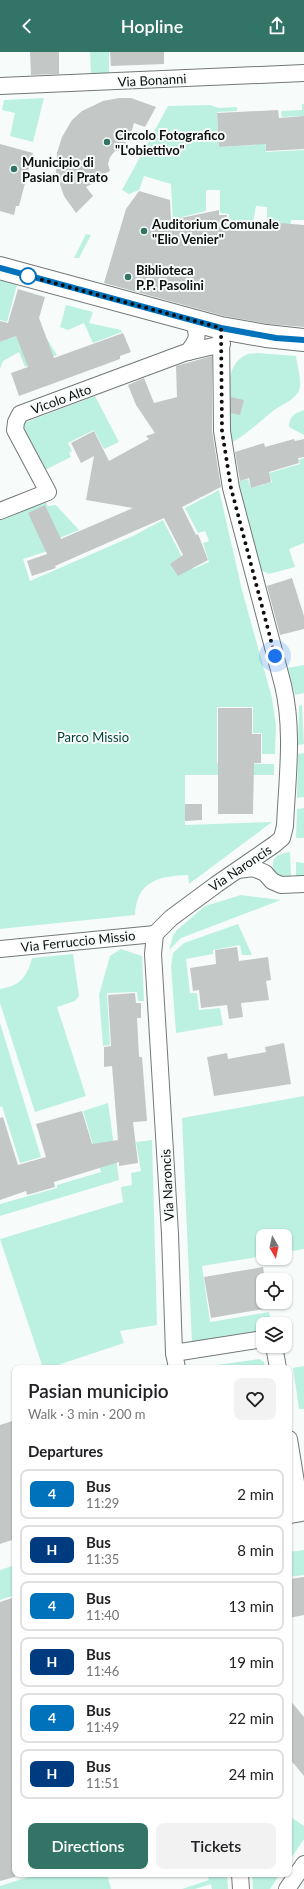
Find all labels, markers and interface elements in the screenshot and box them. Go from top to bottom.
icon: back [16,15,38,37]
text: Hopline [121,15,183,37]
icon: share [266,15,288,37]
street label: Via Bonanni [117,70,187,90]
place label: Circolo Fotografico "L'obiettivo" [115,127,225,158]
marker: Circolo Fotografico "L'obiettivo" [102,137,112,147]
place label: Municipio di Pasian di Prato [22,154,108,185]
marker: Municipio di Pasian di Prato [9,164,19,174]
place label: Auditorium Comunale "Elio Venier" [151,216,279,247]
marker: Auditorium Comunale "Elio Venier" [139,226,149,236]
place label: Biblioteca P.P. Pasolini [136,262,204,293]
unlabelled marker [19,267,37,285]
marker: Biblioteca P.P. Pasolini [123,272,133,282]
street label: Vicolo Alto [29,381,93,417]
your location [265,646,285,666]
park label: Parco Missio [57,729,129,745]
street label: Via Naroncis [206,841,275,895]
street label: Via Ferruccio Missio [20,927,136,955]
street label: Via Naroncis [157,1148,177,1221]
north arrow [256,1229,292,1265]
map controls [256,1229,292,1353]
button: locate [256,1273,292,1309]
button: layers [256,1317,292,1353]
button: heart [234,1378,276,1420]
text: Pasian municipio [28,1379,169,1402]
text: Walk · 3 min · 200 m [28,1406,146,1422]
text: Departures [28,1442,103,1460]
text: Bus [86,1477,111,1495]
text: 4 [48,1485,56,1502]
text: 2 min [237,1485,274,1503]
text: 11:29 [86,1495,119,1511]
text: Bus [86,1533,111,1551]
text: H [47,1541,57,1558]
text: 8 min [237,1541,274,1559]
text: 11:35 [86,1551,119,1567]
text: Bus [86,1589,111,1607]
text: 4 [48,1597,56,1614]
text: 13 min [228,1597,274,1615]
text: 11:40 [86,1607,119,1623]
text: Bus [86,1645,111,1663]
text: H [47,1653,57,1670]
text: 19 min [228,1653,274,1671]
text: 11:46 [86,1663,119,1679]
text: Bus [86,1701,111,1719]
text: 4 [48,1709,56,1726]
text: 22 min [228,1709,274,1727]
text: 11:49 [86,1719,119,1735]
text: Bus [86,1757,111,1775]
text: H [47,1765,57,1782]
text: 24 min [228,1765,274,1783]
text: 11:51 [86,1775,119,1791]
button: Directions [28,1823,148,1869]
button: Tickets [156,1823,276,1869]

